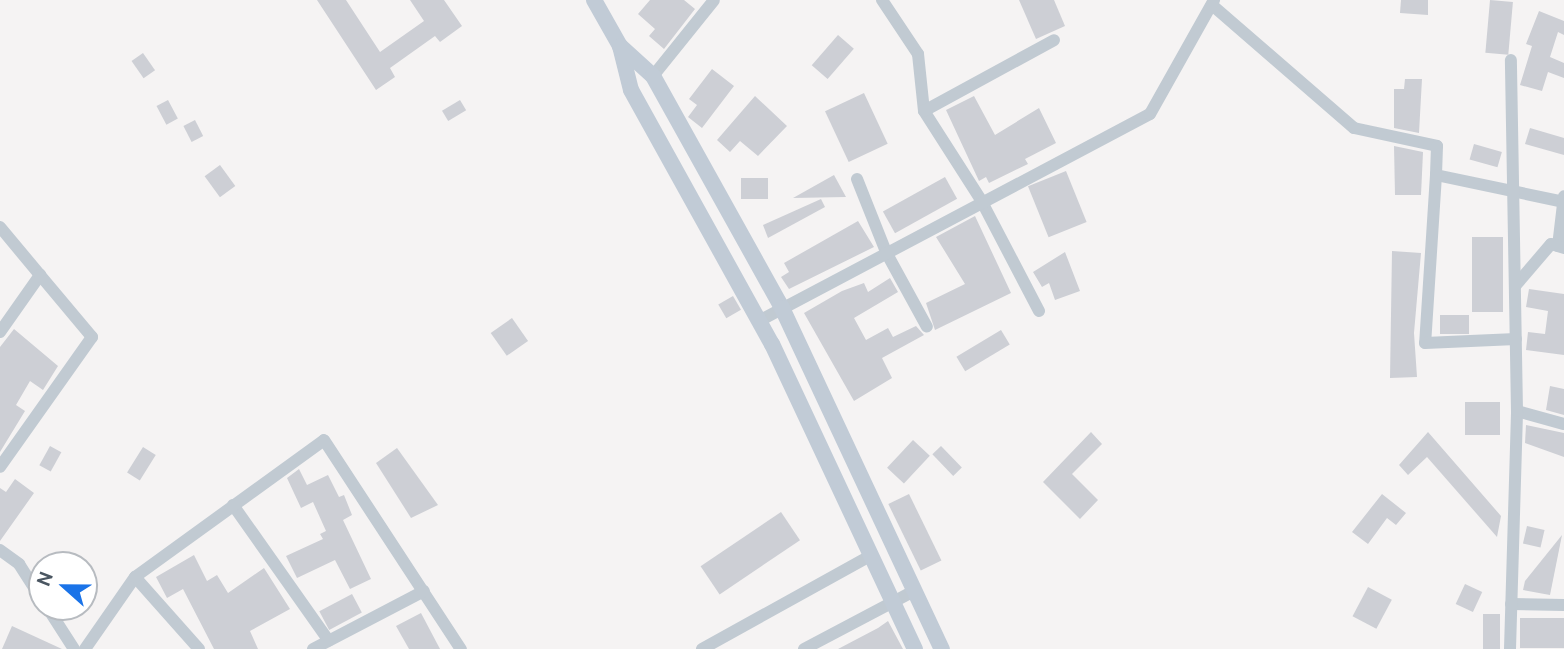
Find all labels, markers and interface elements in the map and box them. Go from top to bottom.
north arrow [28,551,98,621]
text: N [32,569,58,589]

